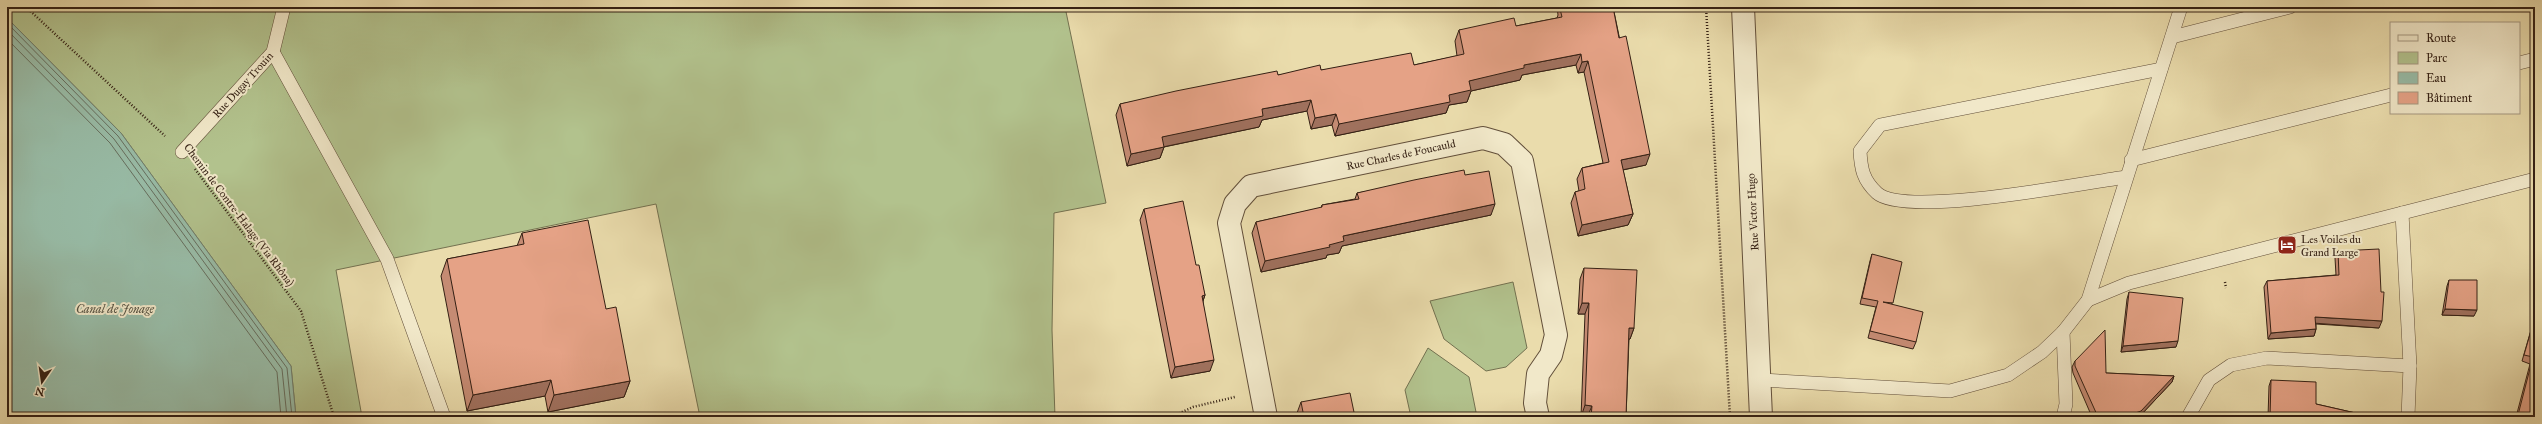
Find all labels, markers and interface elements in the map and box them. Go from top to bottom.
legend [2390,22,2520,114]
text: Route [2426,31,2456,45]
street label: Rue Dugay Trouin [210,49,276,121]
text: Parc [2426,51,2447,65]
text: Eau [2426,71,2447,85]
text: Bâtiment [2426,91,2473,105]
street label: Rue Charles de Foucauld [1345,137,1457,173]
street label: Chemin de Contre-Halage (Via Rhôna) [181,141,297,289]
street label: Rue Victor Hugo [1744,172,1762,251]
place label: Les Voiles du Grand Large [2301,233,2361,259]
hotel icon: Les Voiles du Grand Large [2276,234,2298,256]
water label: Canal de Jonage [76,302,155,316]
north arrow [22,362,62,402]
text: N [33,384,46,399]

